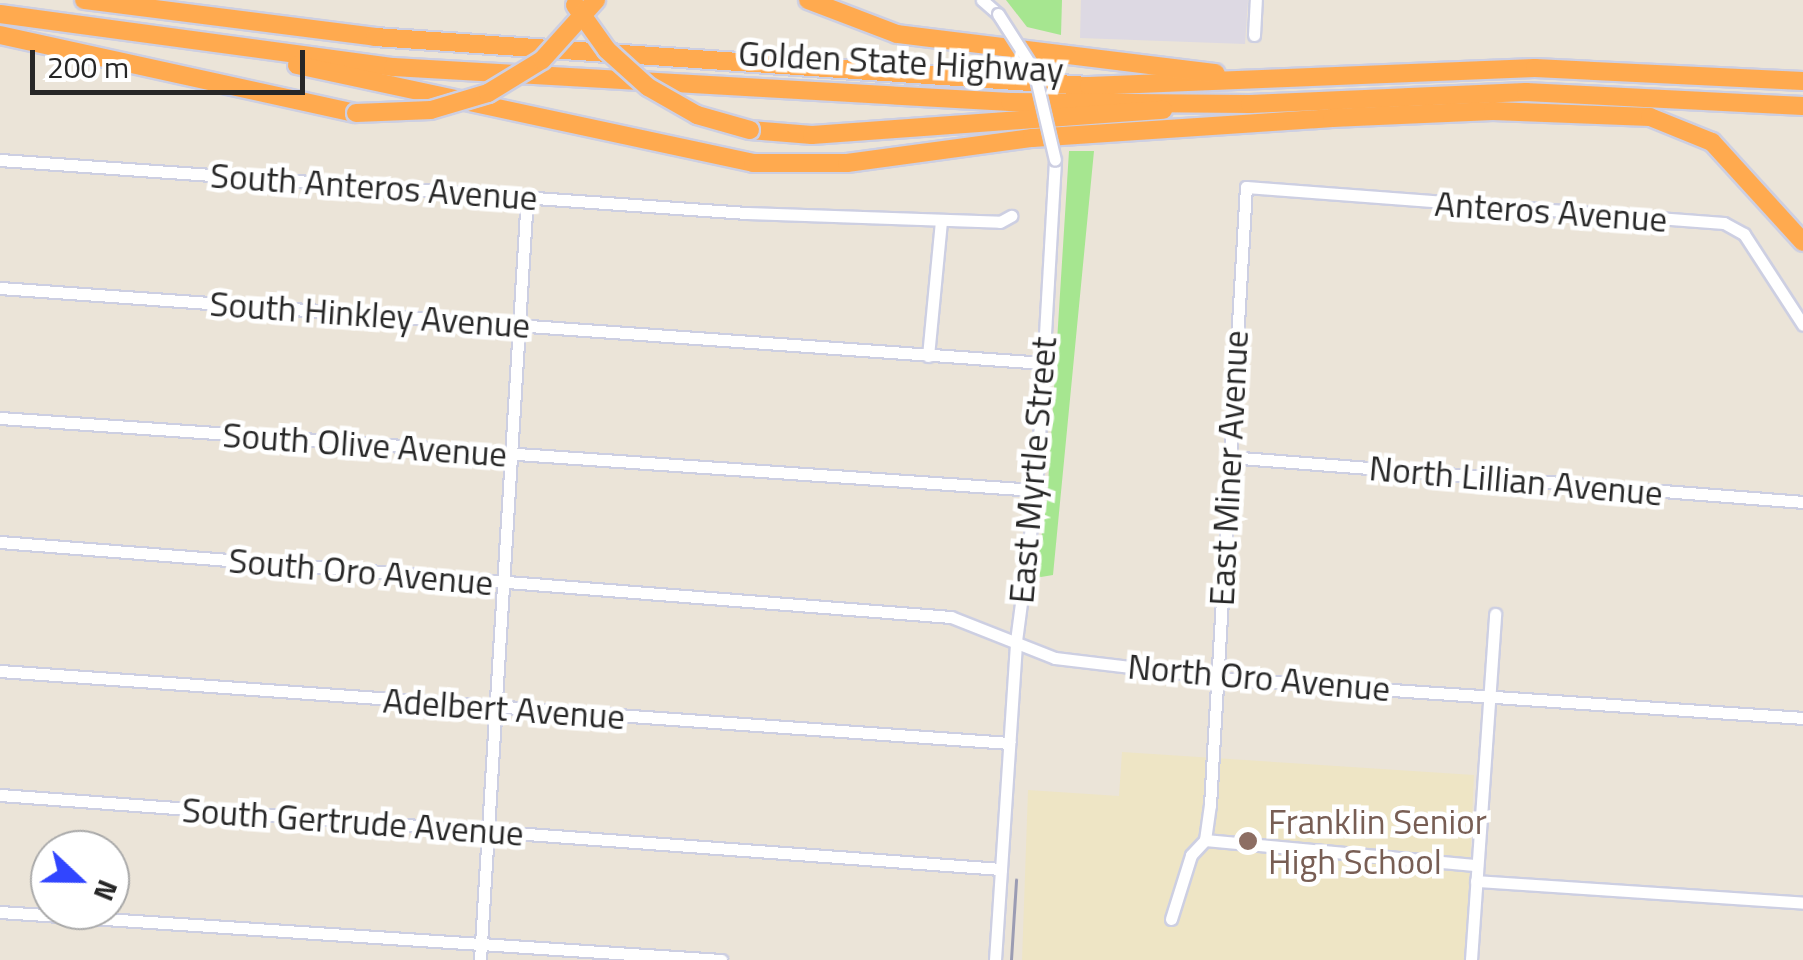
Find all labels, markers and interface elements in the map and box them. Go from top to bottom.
scale bar [35,30,310,92]
street label: Golden State Highway [737,32,1065,90]
text: 200 m [47,44,129,90]
street label: South Anteros Avenue [209,154,539,218]
street label: Anteros Avenue [1433,182,1669,240]
street label: South Hinkley Avenue [208,282,532,346]
street label: East Miner Avenue [1200,329,1256,607]
street label: East Myrtle Street [999,335,1065,605]
street label: South Olive Avenue [221,413,509,475]
street label: North Lillian Avenue [1367,446,1665,514]
street label: South Oro Avenue [227,539,495,603]
street label: North Oro Avenue [1126,645,1392,709]
street label: Adelbert Avenue [382,679,626,737]
street label: South Gertrude Avenue [181,788,525,854]
place label: Franklin Senior High School [1268,800,1487,882]
north arrow [30,830,130,930]
marker: Franklin Senior High School [1237,830,1259,852]
text: N [83,874,130,908]

